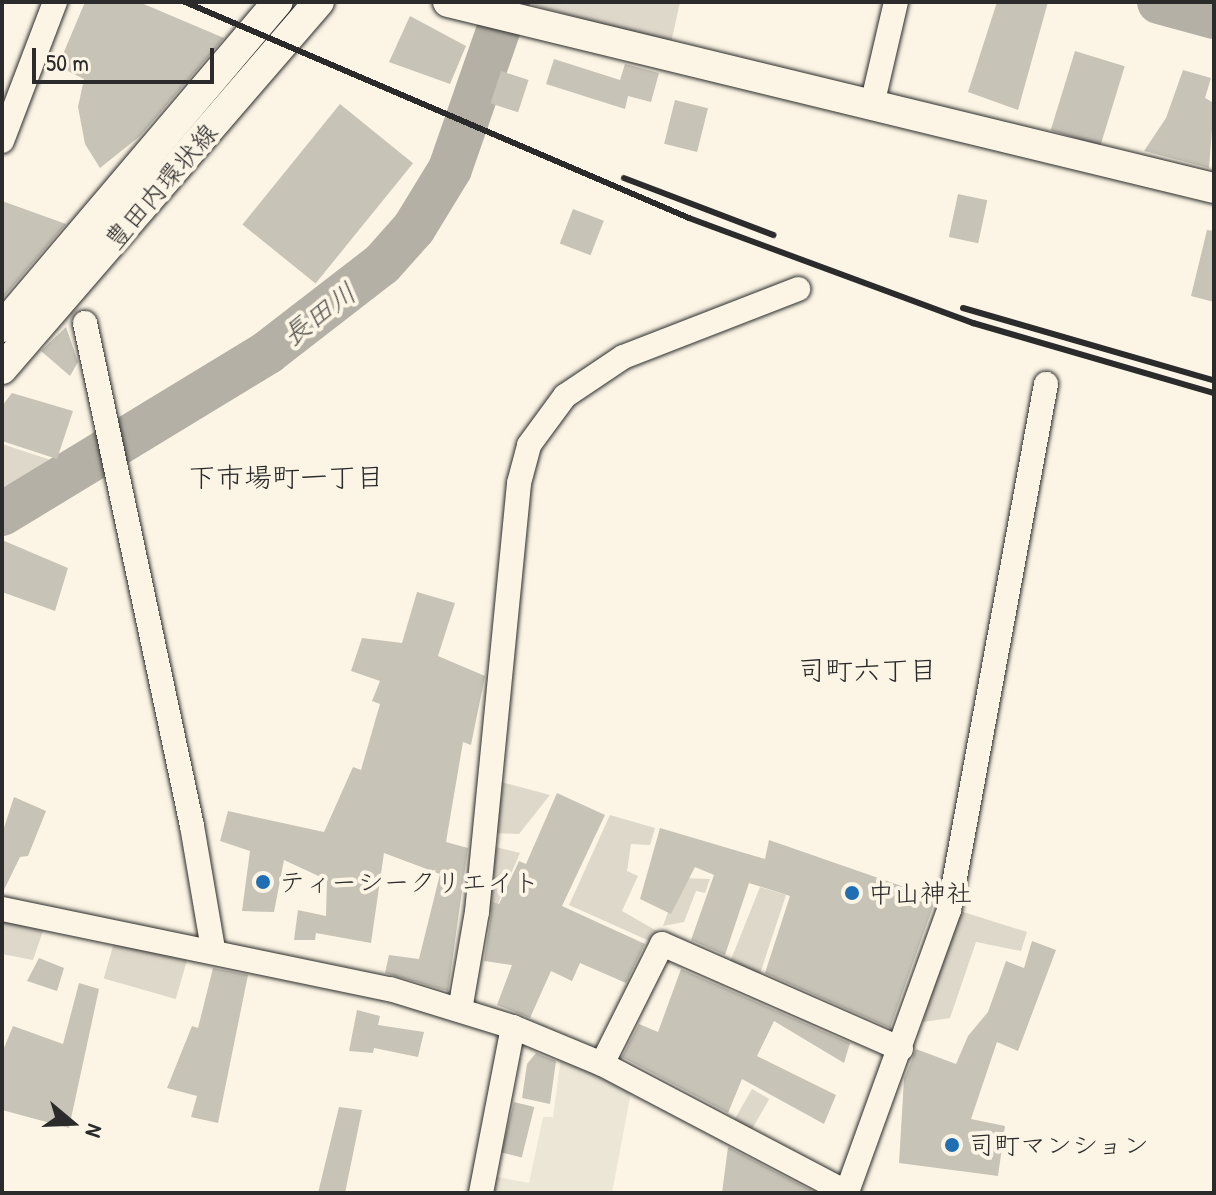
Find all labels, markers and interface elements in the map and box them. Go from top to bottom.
scale bar [36,32,218,82]
text: 50 m [46,46,89,78]
street label: 豊田内環状線 [98,117,224,255]
water label: 長田川 [275,275,363,353]
district label: 下市場町一丁目 [188,460,384,494]
district label: 司町六丁目 [797,653,937,687]
place label: ティーシークリエイト [279,866,539,898]
marker: ティーシークリエイト [254,873,272,891]
place label: 中山神社 [868,877,972,909]
marker: 中山神社 [843,884,861,902]
north arrow [32,1083,112,1163]
text: N [79,1120,111,1141]
place label: 司町マンション [968,1129,1150,1161]
marker: 司町マンション [943,1136,961,1154]

